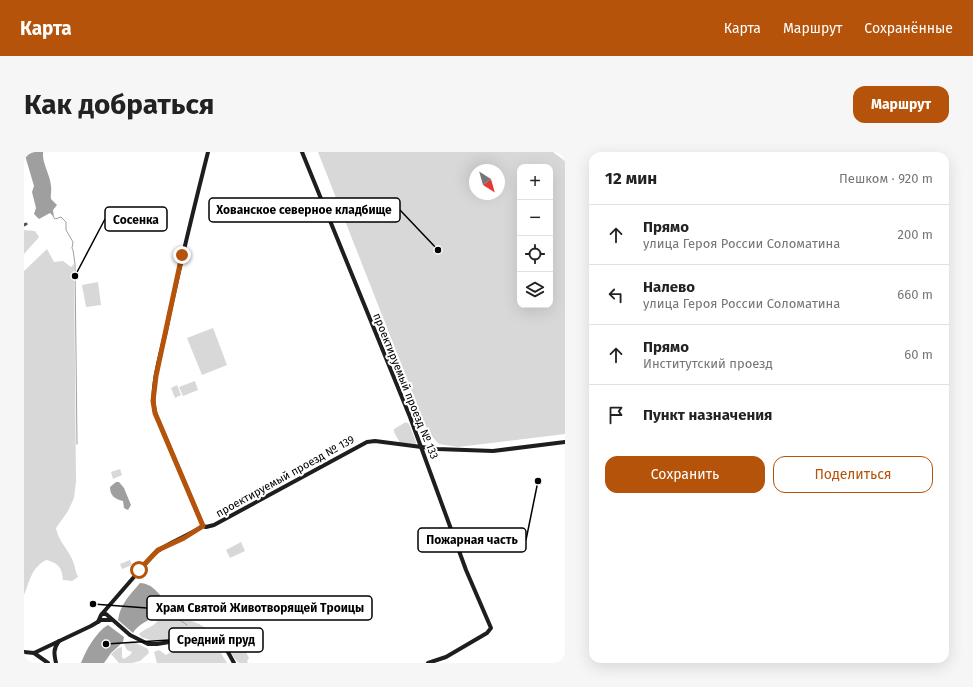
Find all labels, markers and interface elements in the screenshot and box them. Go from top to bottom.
text: Карта [20,17,72,40]
text: Карта [724,20,761,37]
text: Маршрут [783,20,842,37]
text: Сохранённые [864,20,953,37]
button: Маршрут [853,86,949,123]
text: Как добраться [24,88,214,121]
north arrow [469,164,505,200]
map controls [517,164,553,308]
button: + [517,164,553,200]
text: 12 мин [605,168,657,189]
text: Пешком · 920 m [839,171,933,186]
callout: Хованское северное кладбище [209,198,400,222]
button: − [517,200,553,236]
text: Хованское северное кладбище [215,203,392,217]
callout: Сосенка [105,207,167,231]
text: Сосенка [113,213,159,227]
text: Прямо [643,218,689,236]
icon: ahead [605,224,627,246]
text: 200 m [897,227,933,242]
button: locate [517,236,553,272]
text: улица Героя России Соломатина [643,236,840,251]
route end [173,246,191,264]
button: layers [517,272,553,308]
text: Налево [643,278,695,296]
icon: left [605,284,627,306]
text: 660 m [897,287,933,302]
text: улица Героя России Соломатина [643,296,840,311]
street label: проектируемый проезд № 133 [370,311,441,461]
text: Прямо [643,338,689,356]
icon: ahead [605,344,627,366]
text: 60 m [904,347,933,362]
text: Институтский проезд [643,356,773,371]
icon: arrive [605,404,627,426]
text: Пункт назначения [643,406,772,424]
street label: проектируемый проезд № 139 [214,433,357,520]
button: Сохранить [605,456,765,493]
button: Поделиться [773,456,933,493]
callout: Пожарная часть [418,528,526,552]
text: Пожарная часть [426,533,518,547]
route start [130,561,148,579]
callout: Храм Святой Животворящей Троицы [147,596,372,620]
text: Храм Святой Животворящей Троицы [155,601,364,615]
callout: Средний пруд [169,628,263,652]
text: Средний пруд [177,633,255,647]

